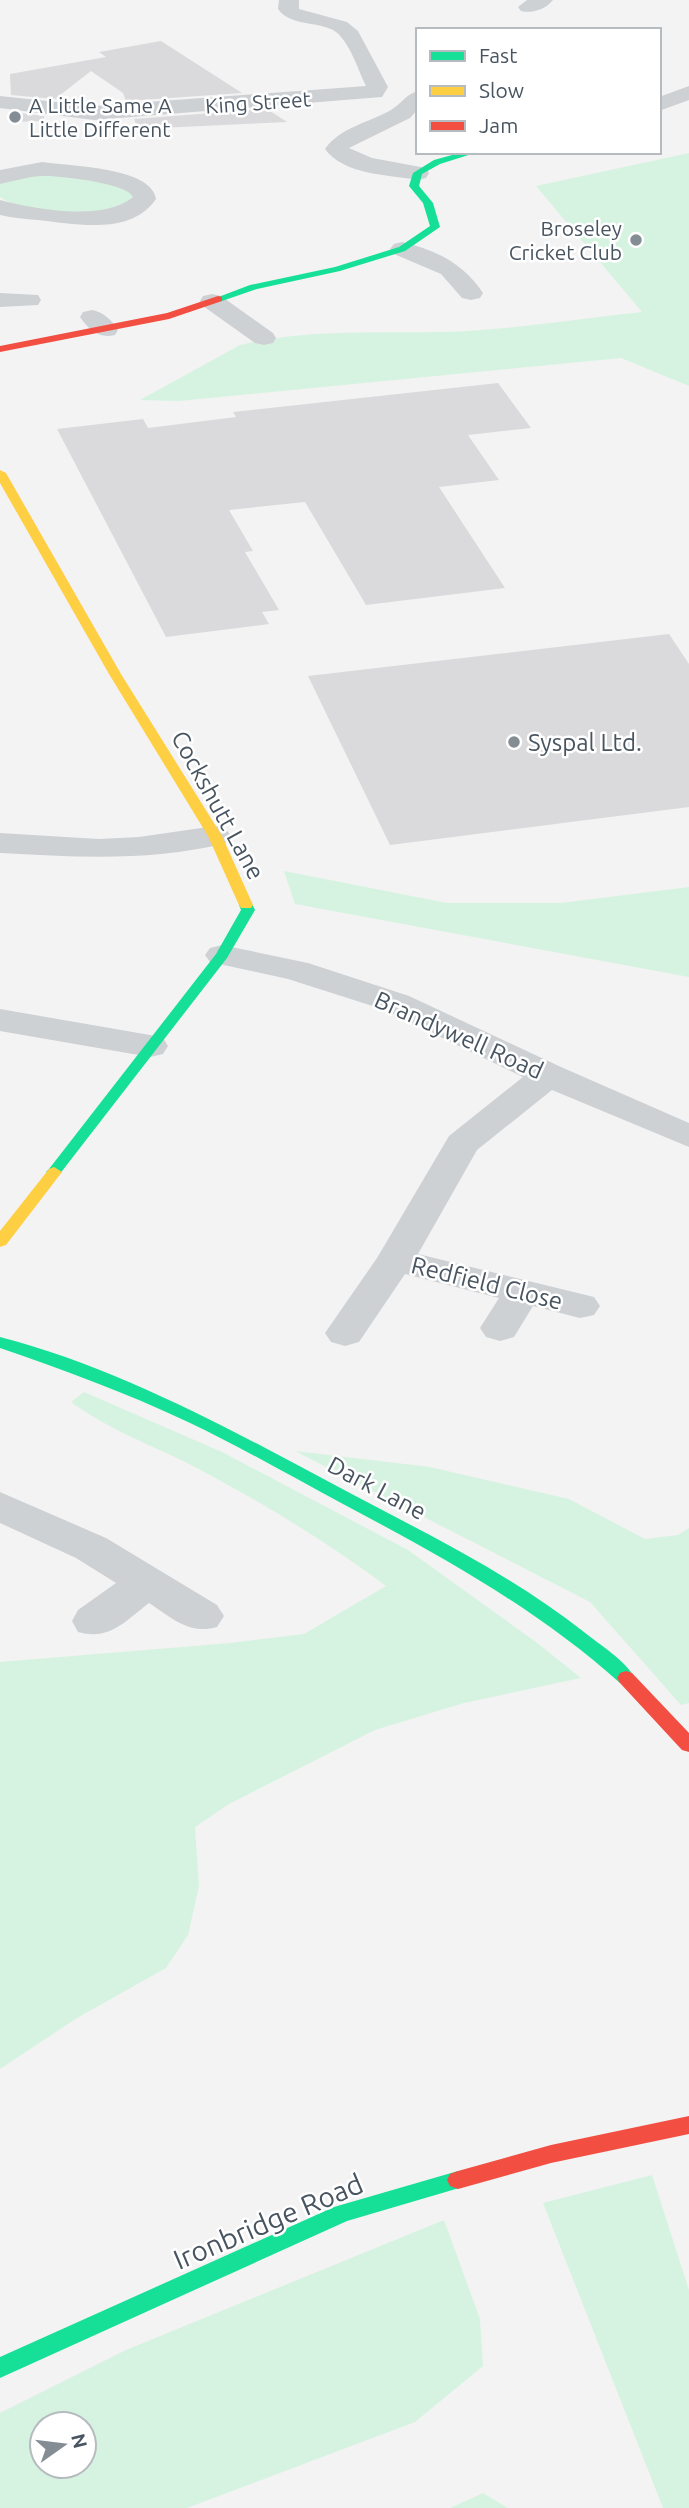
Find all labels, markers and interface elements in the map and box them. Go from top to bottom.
legend [416,28,661,154]
text: Fast [479,43,517,67]
text: Slow [479,78,524,102]
street label: King Street [204,86,312,118]
place label: A Little Same A Little Different [29,93,172,141]
marker: A Little Same A Little Different [7,109,23,125]
text: Jam [479,113,518,137]
place label: Broseley Cricket Club [509,216,622,264]
marker: Broseley Cricket Club [628,232,644,248]
street label: Cockshutt Lane [166,726,270,884]
place label: Syspal Ltd. [528,729,642,756]
marker: Syspal Ltd. [506,734,522,750]
street label: Brandywell Road [371,986,547,1084]
street label: Redfield Close [409,1251,565,1315]
street label: Dark Lane [323,1451,431,1525]
street label: Ironbridge Road [169,2167,367,2275]
north arrow [28,2410,98,2480]
text: N [67,2431,92,2450]

